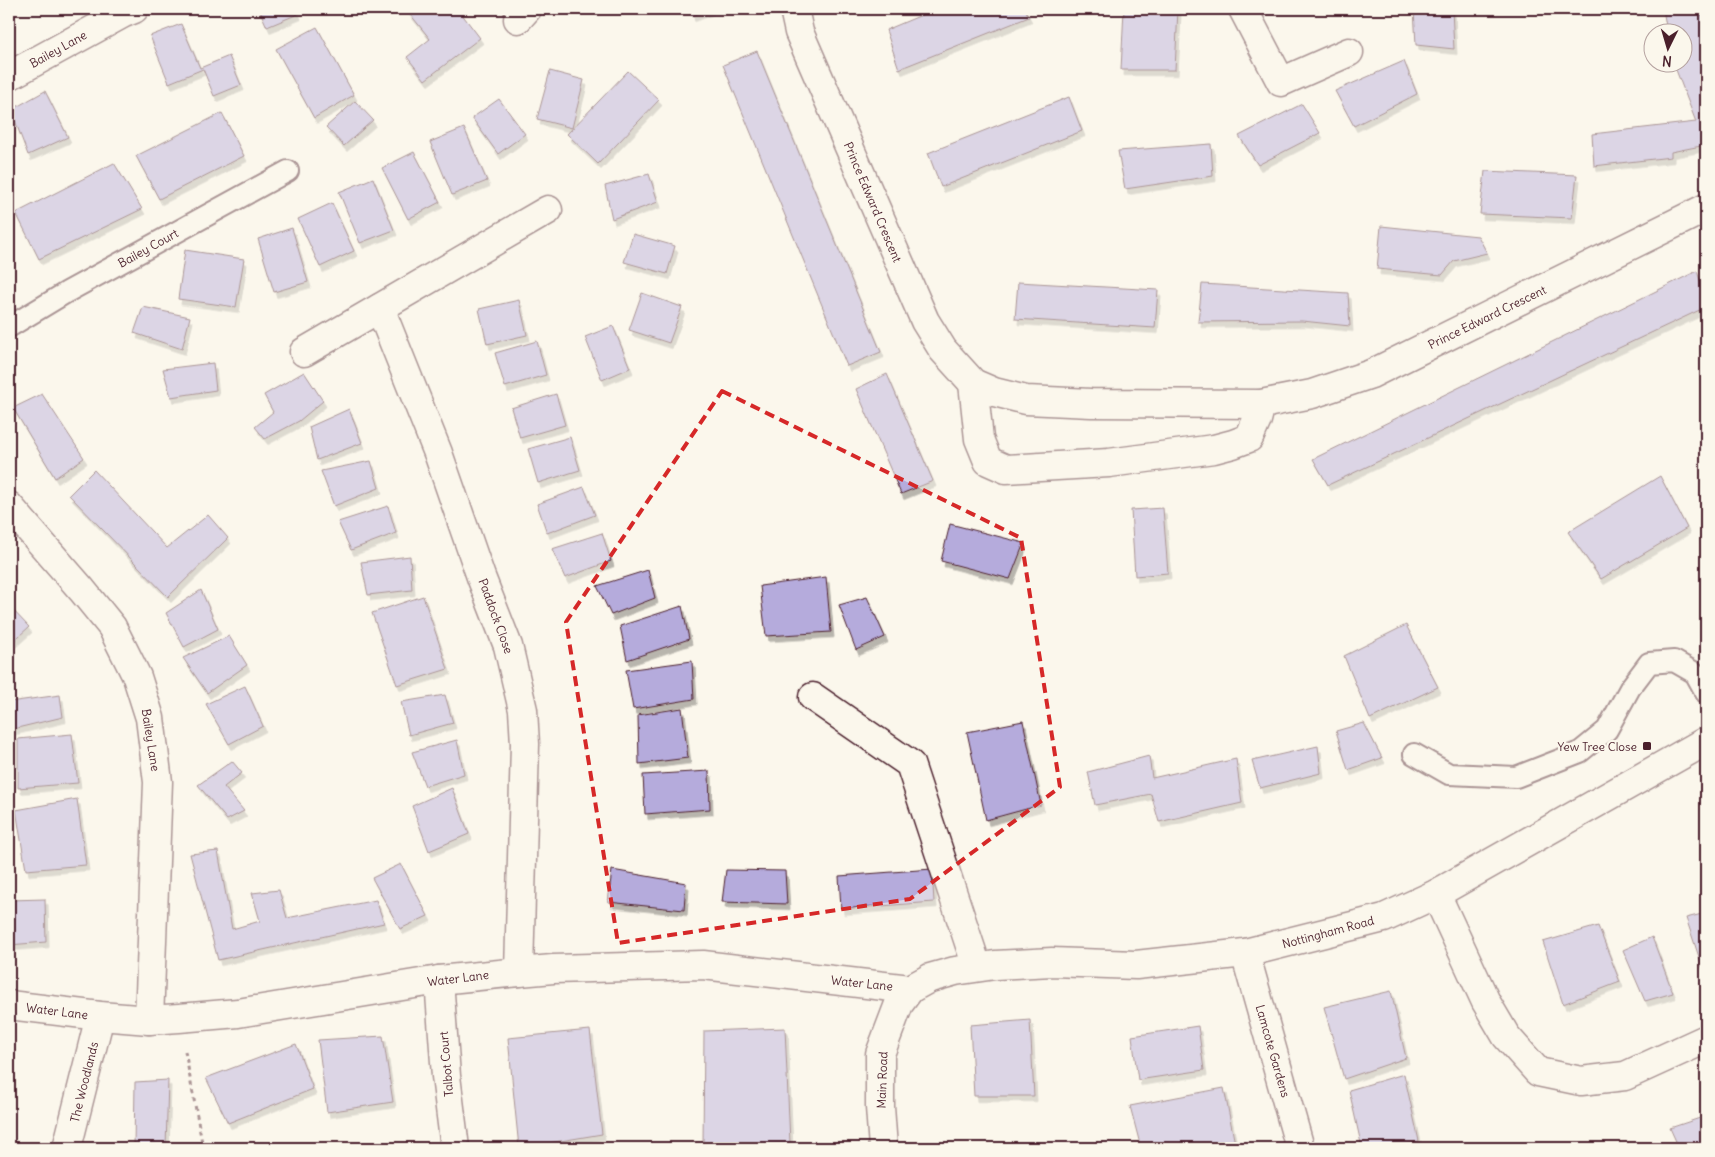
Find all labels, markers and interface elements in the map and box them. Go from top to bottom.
north arrow [1642,22,1692,72]
street label: Bailey Lane [27,27,89,71]
text: N [1661,52,1672,70]
street label: Prince Edward Crescent [841,140,905,264]
street label: Bailey Court [115,225,181,271]
street label: Prince Edward Crescent [1426,282,1548,352]
street label: Paddock Close [475,576,517,656]
street label: Bailey Lane [139,708,163,772]
place label: Yew Tree Close [1557,739,1637,754]
marker: Yew Tree Close [1641,740,1653,752]
street label: Nottingham Road [1280,913,1376,951]
street label: Water Lane [426,967,490,989]
street label: Water Lane [830,972,894,994]
street label: Water Lane [25,1000,89,1022]
street label: Lamcote Gardens [1253,1003,1293,1099]
street label: Talbot Court [436,1031,456,1097]
street label: The Woodlands [67,1040,101,1124]
street label: Main Road [874,1051,890,1109]

